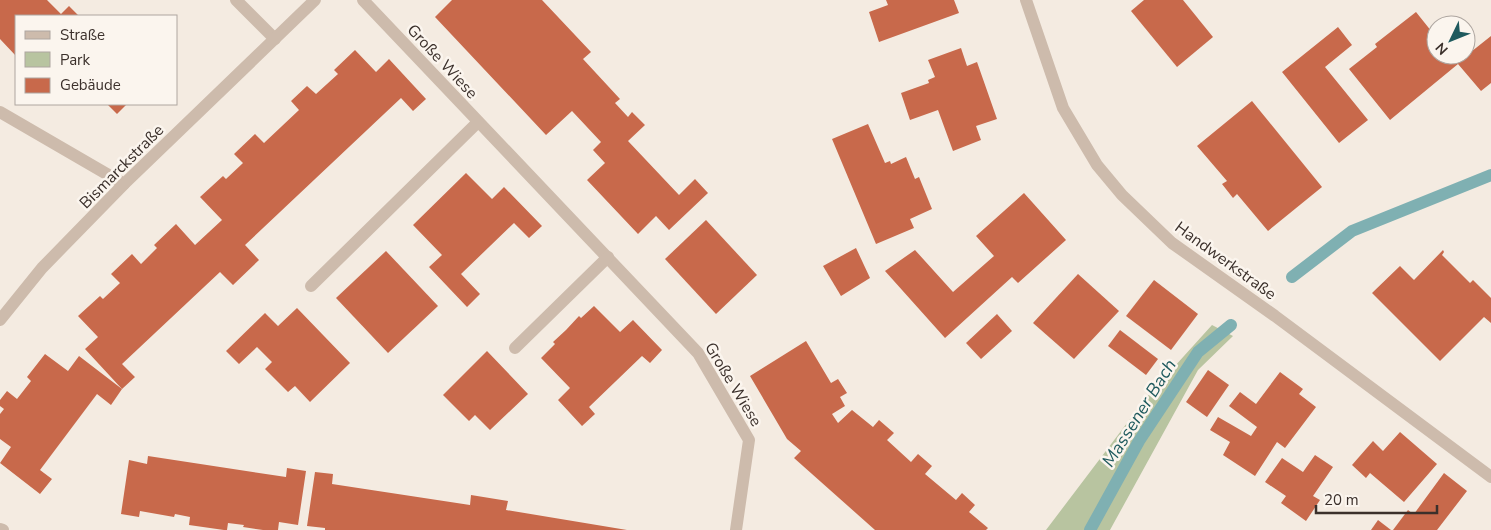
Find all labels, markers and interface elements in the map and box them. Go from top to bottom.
legend [15,15,178,105]
north arrow [1426,15,1476,65]
street label: Große Wiese [402,20,483,104]
text: Straße [60,25,105,45]
text: N [1431,38,1452,59]
text: Park [60,50,90,70]
text: Gebäude [60,75,121,95]
street label: Bismarckstraße [75,120,169,214]
street label: Handwerkstraße [1170,217,1281,305]
street label: Große Wiese [699,338,767,431]
water label: Massener Bach [1096,354,1182,472]
scale bar [1316,482,1437,514]
text: 20 m [1324,490,1359,510]

